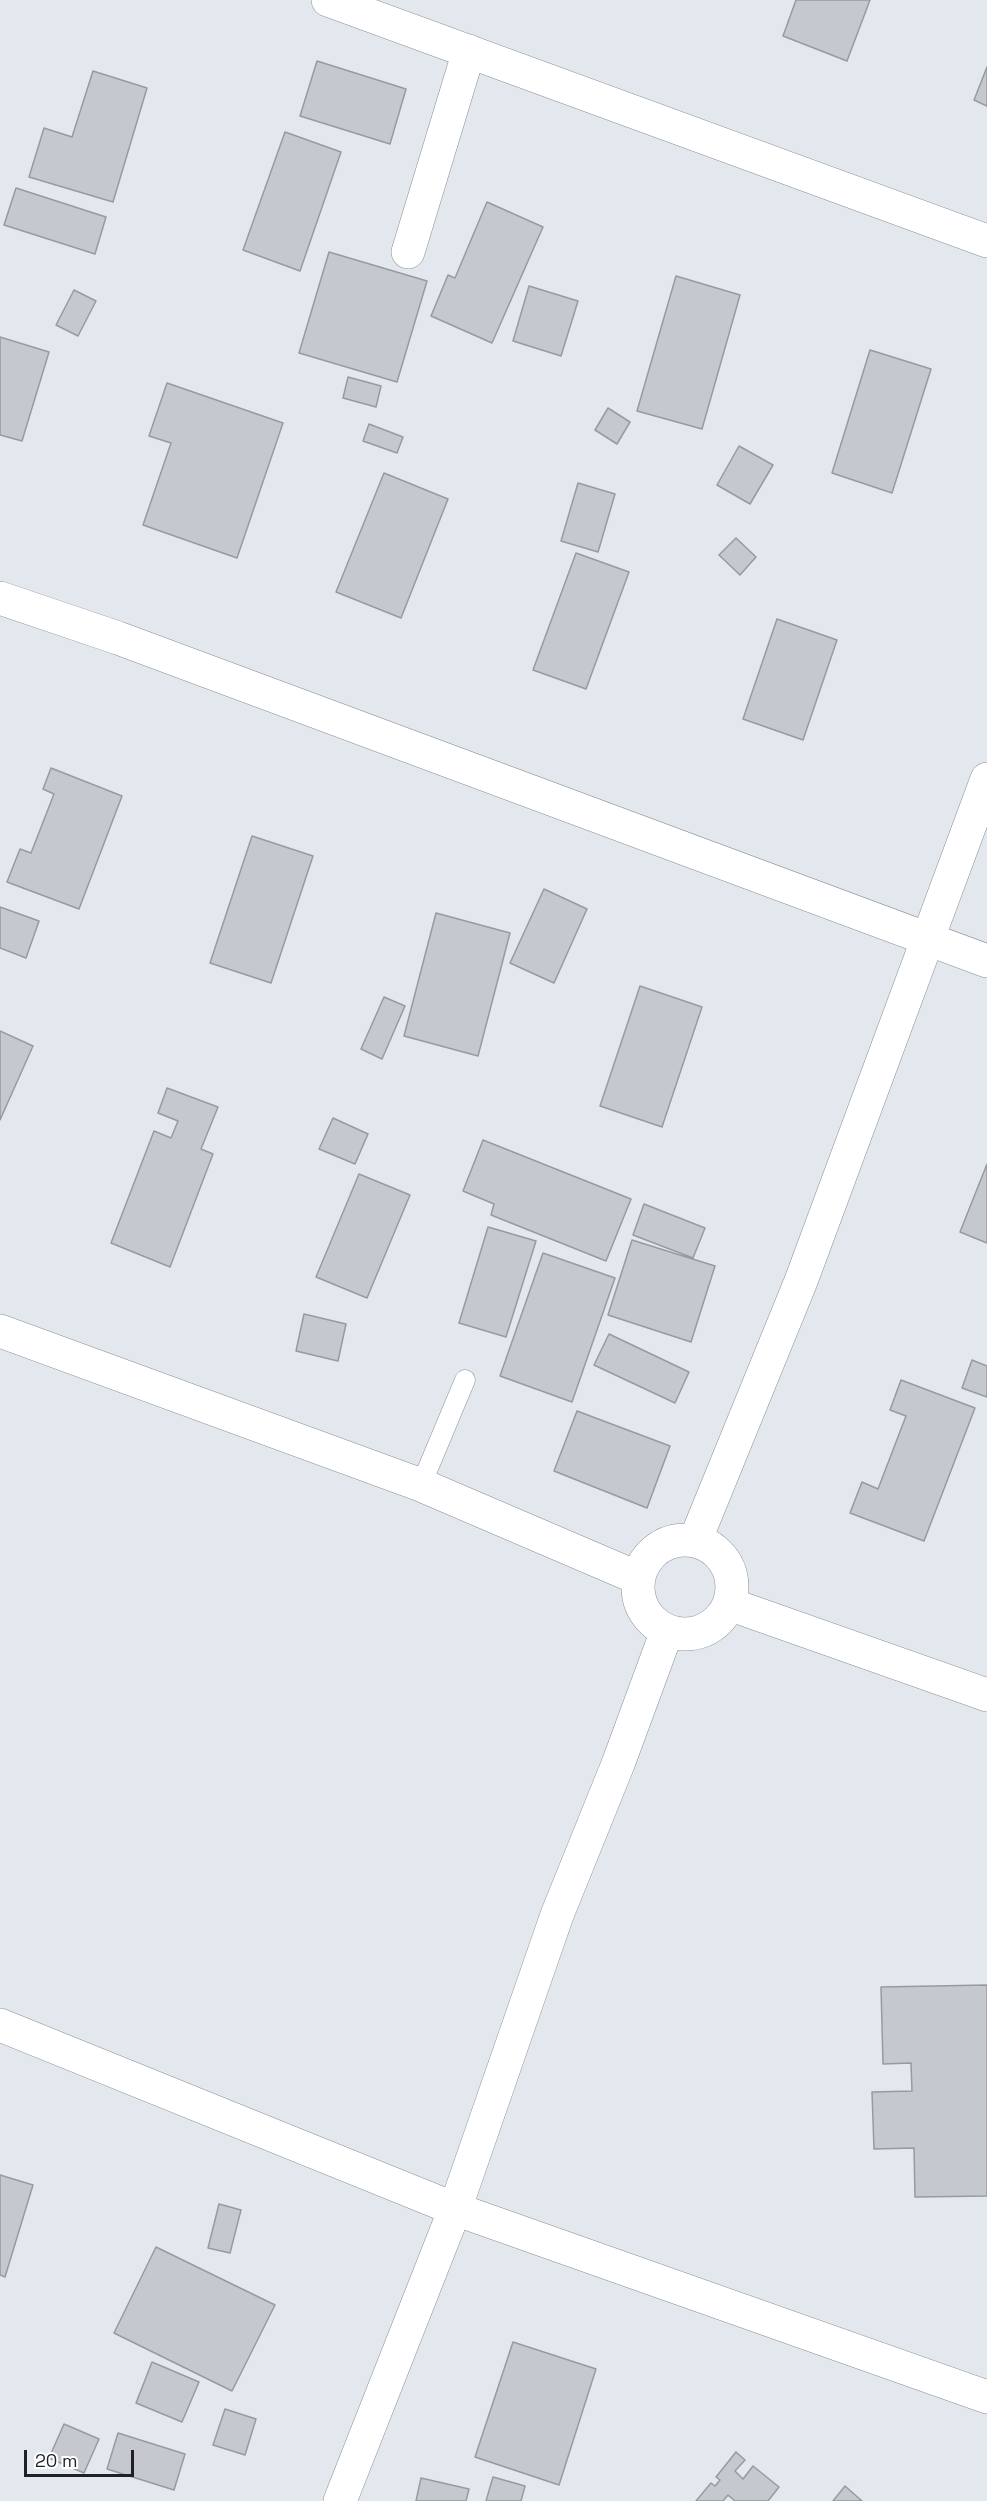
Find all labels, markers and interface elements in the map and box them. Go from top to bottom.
scale bar [27,2438,136,2476]
text: 20 m [35,2449,78,2472]

